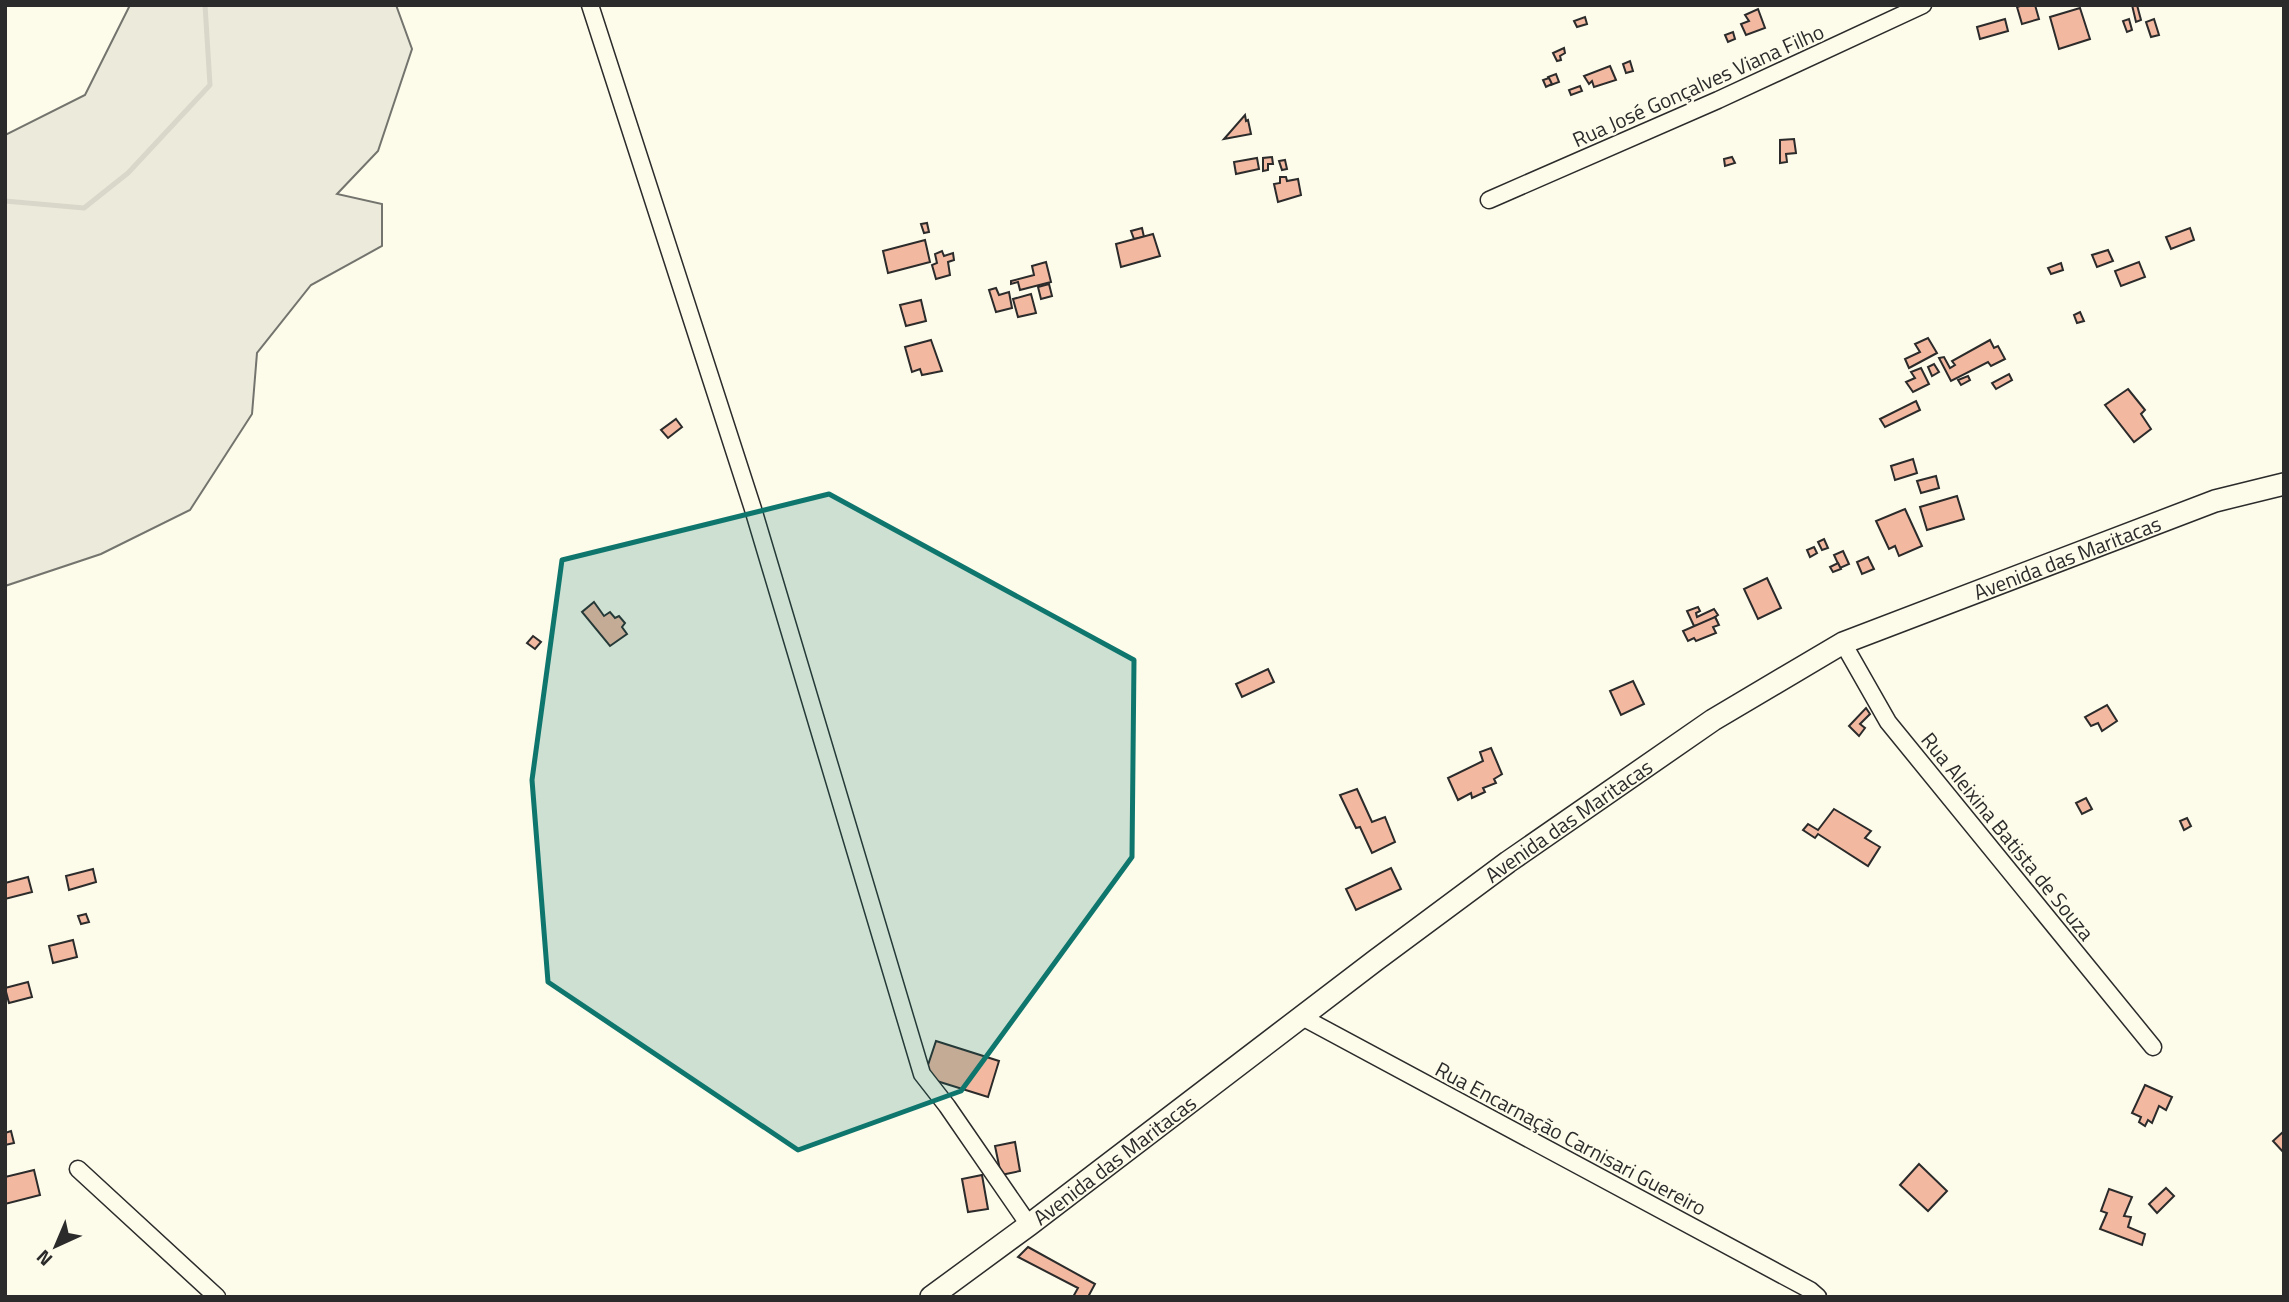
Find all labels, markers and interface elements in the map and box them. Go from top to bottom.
street label: Rua José Gonçalves Viana Filho [1567,15,1829,155]
street label: Avenida das Maritacas [1969,507,2165,608]
street label: Rua Aleixina Batista de Souza [1914,725,2103,947]
street label: Avenida das Maritacas [1478,751,1659,890]
street label: Rua Encarnação Carnisari Guereiro [1430,1053,1712,1223]
street label: Avenida das Maritacas [1026,1087,1203,1233]
north arrow [21,1211,91,1281]
text: N [29,1244,59,1274]

